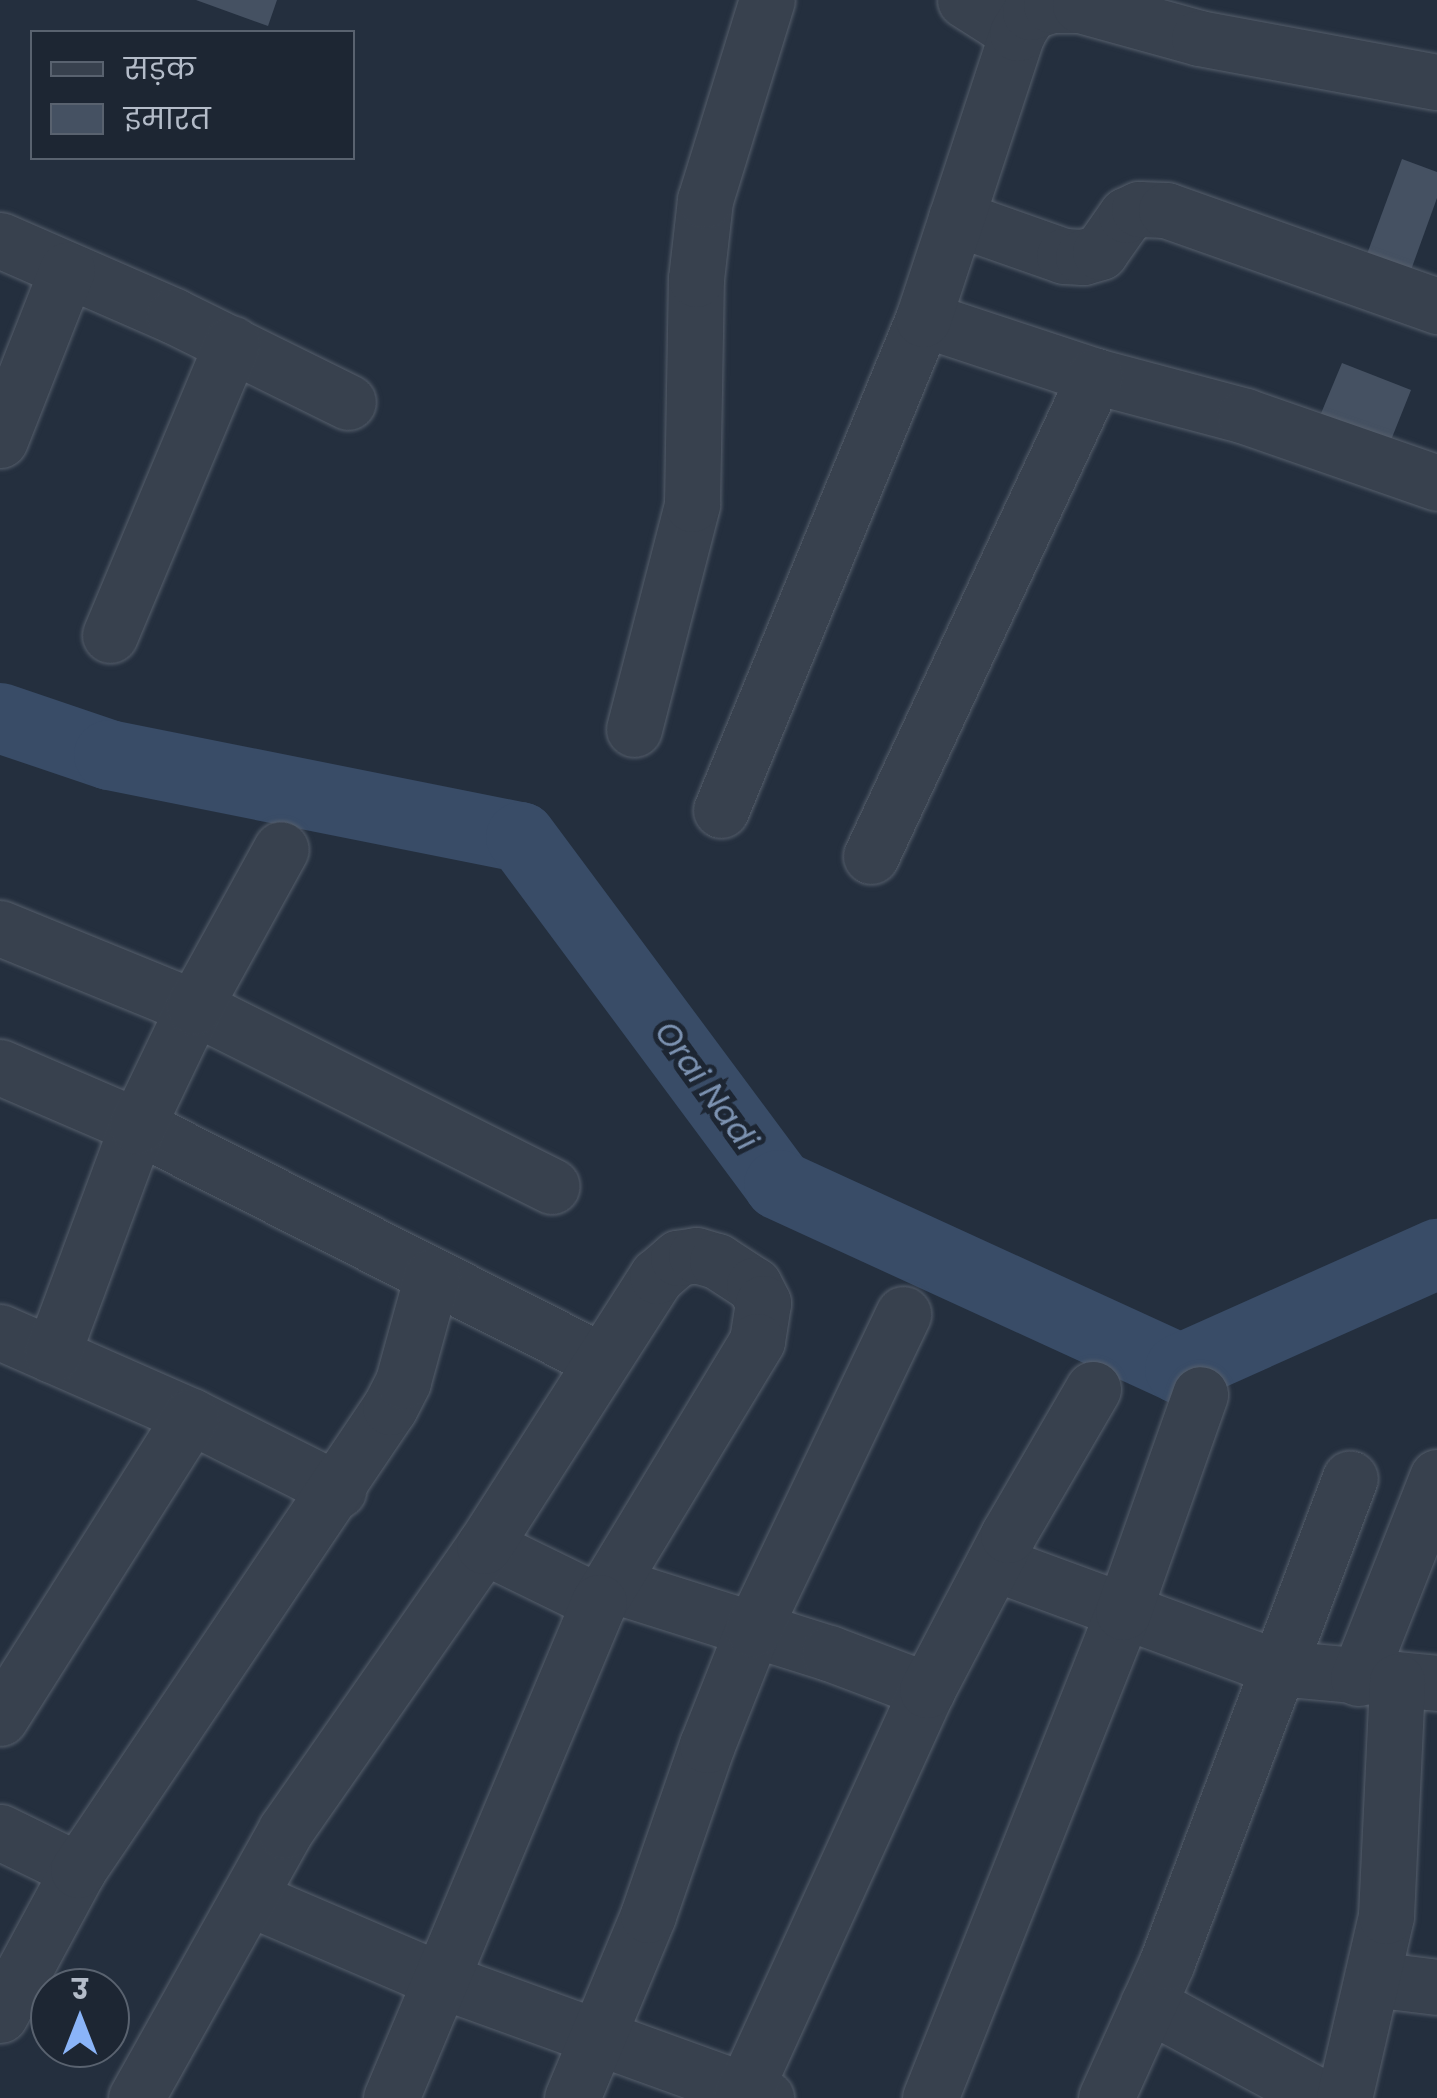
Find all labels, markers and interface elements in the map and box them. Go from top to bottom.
legend [30,30,355,160]
text: सड़क [124,47,196,90]
text: इमारत [124,97,211,140]
water label: Orai Nadi [646,1014,766,1158]
north arrow [30,1968,130,2068]
text: उ [72,1970,88,2009]

